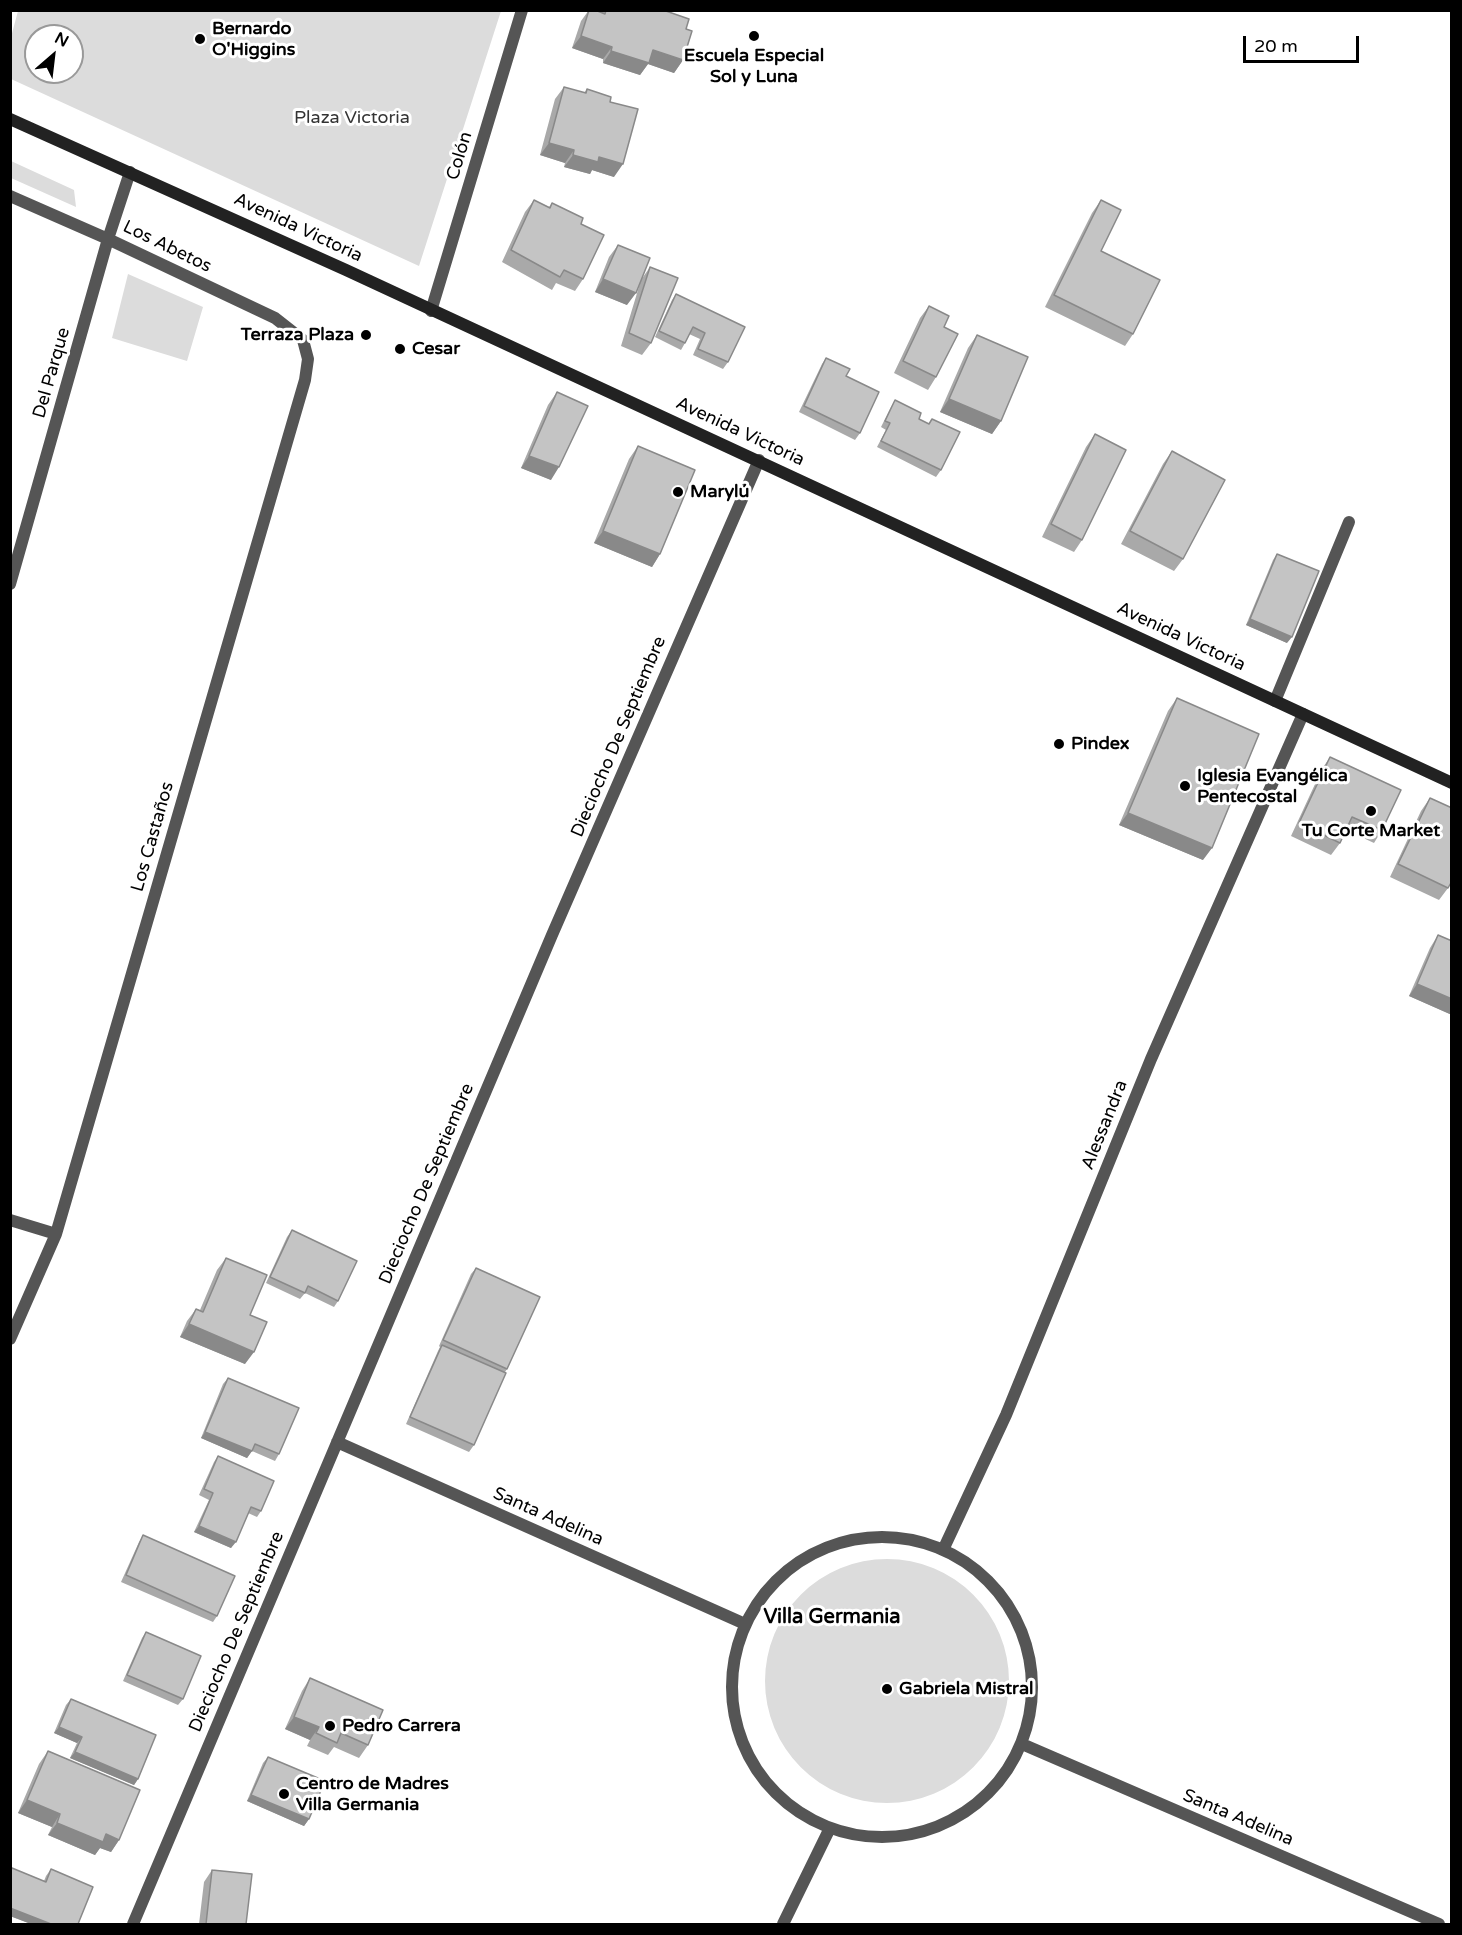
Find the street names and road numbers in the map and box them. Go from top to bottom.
street label: Colón [442,129,478,183]
street label: Avenida Victoria [230,189,366,267]
street label: Los Abetos [119,216,215,278]
street label: Del Parque [29,325,75,421]
street label: Avenida Victoria [672,393,808,471]
street label: Avenida Victoria [1113,598,1249,676]
street label: Dieciocho De Septiembre [567,633,671,841]
street label: Los Castaños [127,780,179,894]
street label: Alessandra [1077,1077,1133,1173]
street label: Dieciocho De Septiembre [375,1080,479,1288]
street label: Santa Adelina [490,1483,606,1551]
street label: Dieciocho De Septiembre [185,1528,289,1736]
street label: Santa Adelina [1179,1785,1297,1851]

